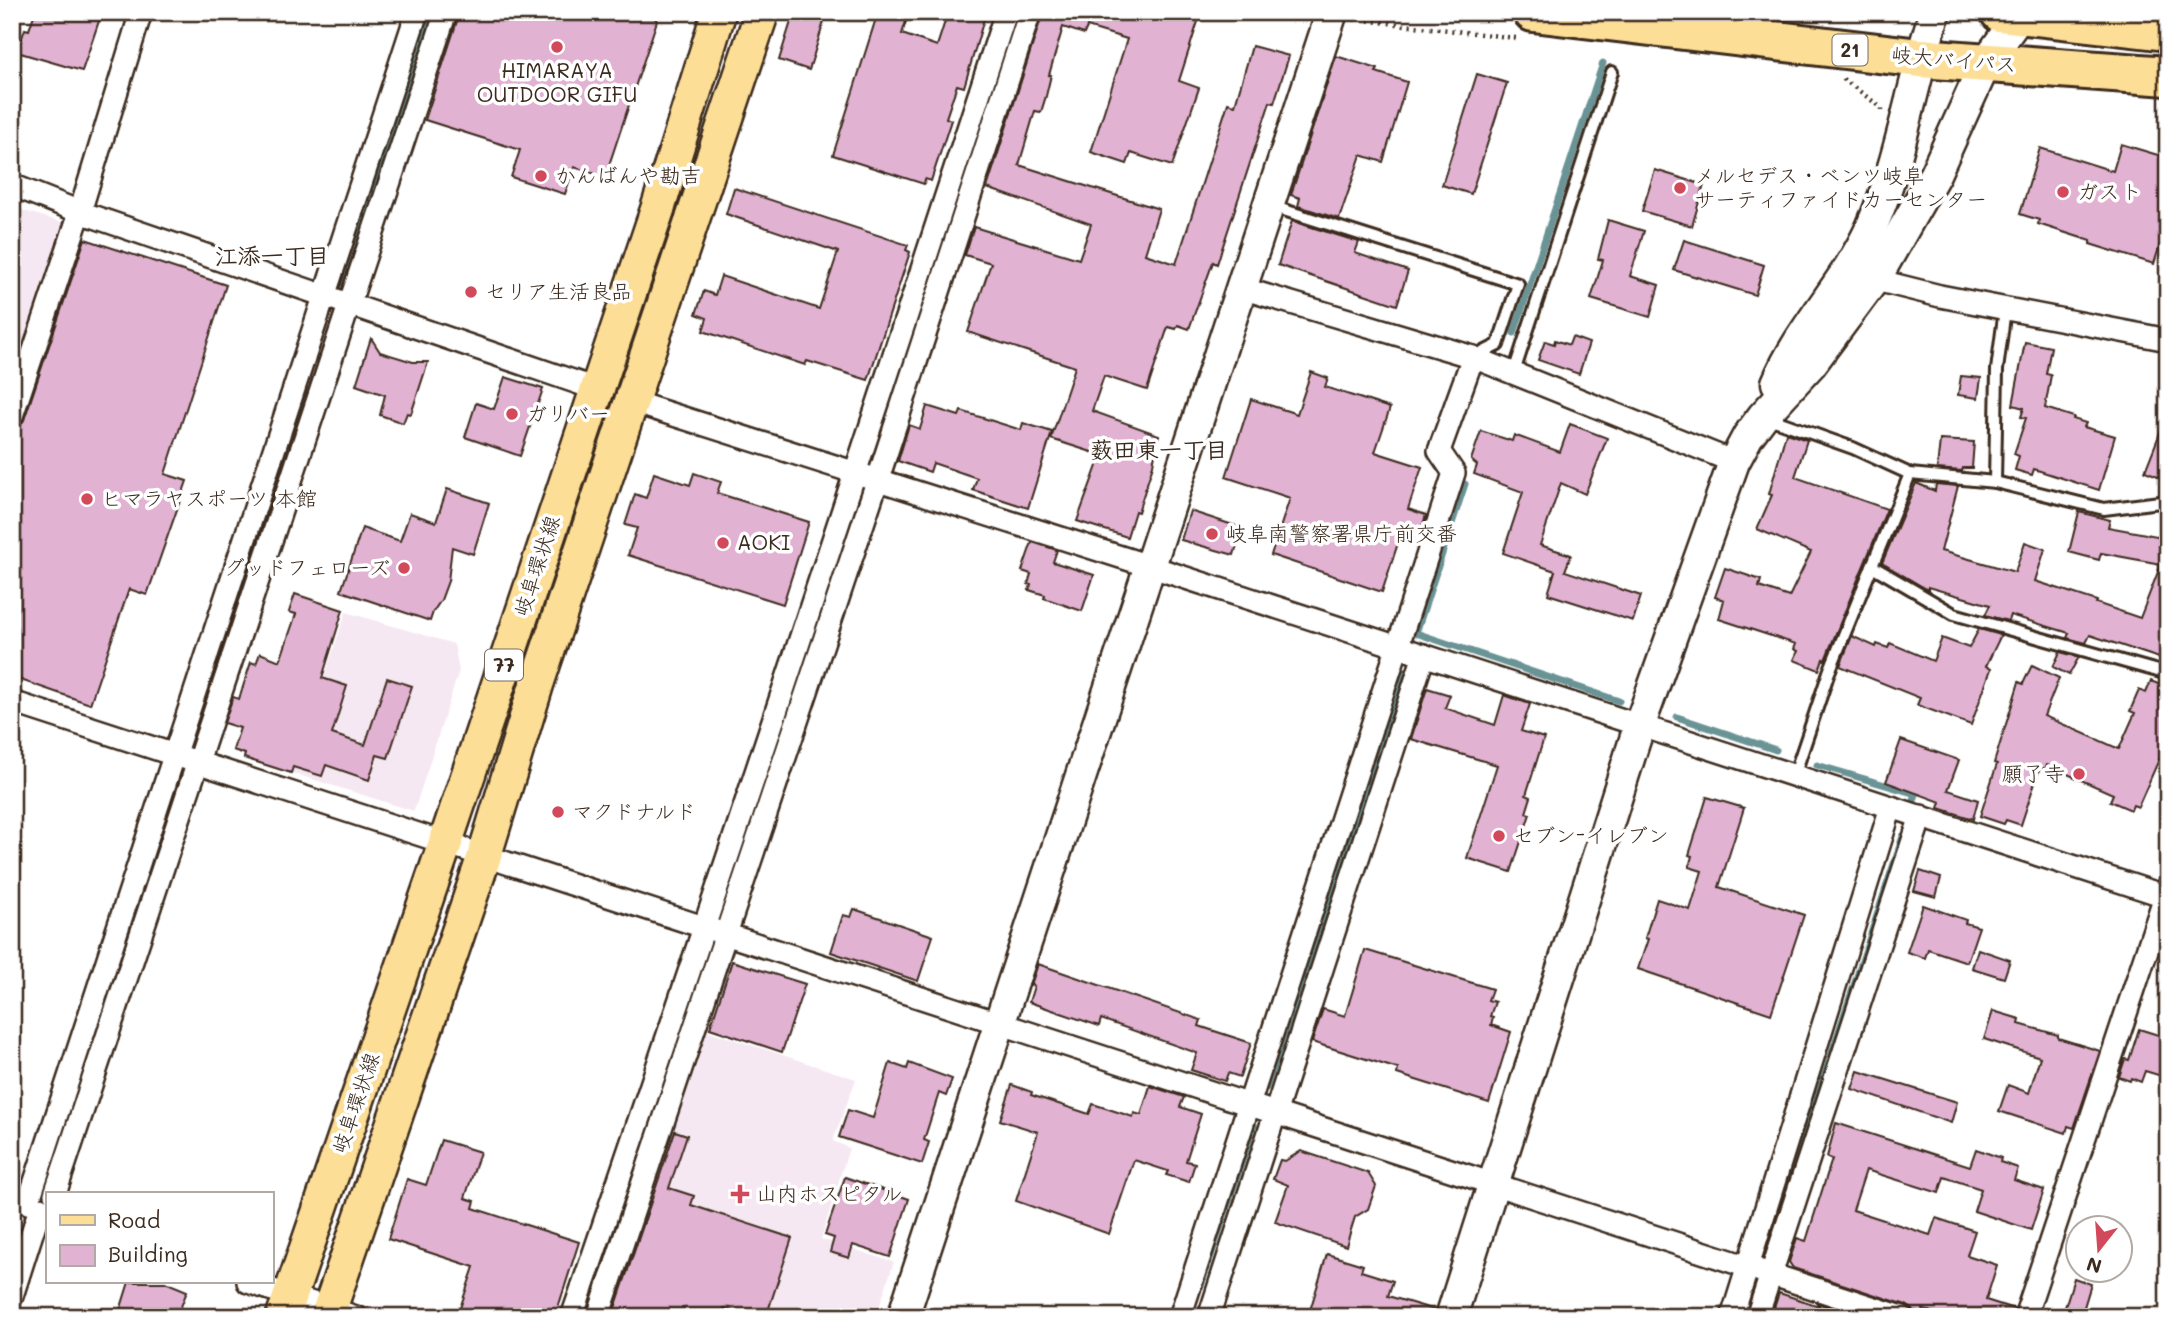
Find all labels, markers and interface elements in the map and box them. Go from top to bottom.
road number: 21 [1832,34,1868,66]
marker: HIMARAYA OUTDOOR GIFU [549,39,565,55]
street label: 岐大バイパス [1890,40,2018,77]
place label: HIMARAYA OUTDOOR GIFU [477,56,637,107]
place label: かんばんや勘吉 [555,161,702,188]
place label: メルセデス・ベンツ岐阜 サーティファイドカーセンター [1694,161,1987,212]
marker: かんばんや勘吉 [533,168,549,184]
place label: ガスト [2077,177,2142,204]
marker: メルセデス・ベンツ岐阜 サーティファイドカーセンター [1672,180,1688,196]
marker: ガスト [2055,184,2071,200]
district label: 江添一丁目 [215,240,330,270]
place label: セリア生活良品 [485,277,632,304]
marker: セリア生活良品 [463,284,479,300]
place label: ガリバー [526,399,610,426]
marker: ガリバー [504,406,520,422]
district label: 薮田東一丁目 [1090,434,1228,464]
place label: ヒマラヤスポーツ 本館 [101,484,317,511]
marker: ヒマラヤスポーツ 本館 [79,491,95,507]
street label: 岐阜環状線 [507,511,565,620]
place label: 岐阜南警察署県庁前交番 [1226,519,1457,546]
marker: 岐阜南警察署県庁前交番 [1204,526,1220,542]
place label: AOKI [737,528,790,555]
marker: AOKI [715,535,731,551]
place label: グッドフェローズ [224,553,390,580]
marker: グッドフェローズ [396,560,412,576]
road number: 77 [485,650,523,680]
place label: 願了寺 [2002,759,2065,786]
marker: 願了寺 [2071,766,2087,782]
place label: マクドナルド [572,797,696,824]
marker: マクドナルド [550,804,566,820]
place label: セブン-イレブン [1513,821,1669,848]
marker: セブン-イレブン [1491,828,1507,844]
street label: 岐阜環状線 [325,1048,384,1157]
place label: 山内ホスピタル [756,1179,903,1206]
marker: 山内ホスピタル [730,1184,750,1204]
legend [46,1192,273,1284]
text: Road [108,1206,160,1233]
north arrow [2064,1214,2134,1284]
text: Building [108,1240,188,1267]
text: N [2083,1252,2104,1280]

